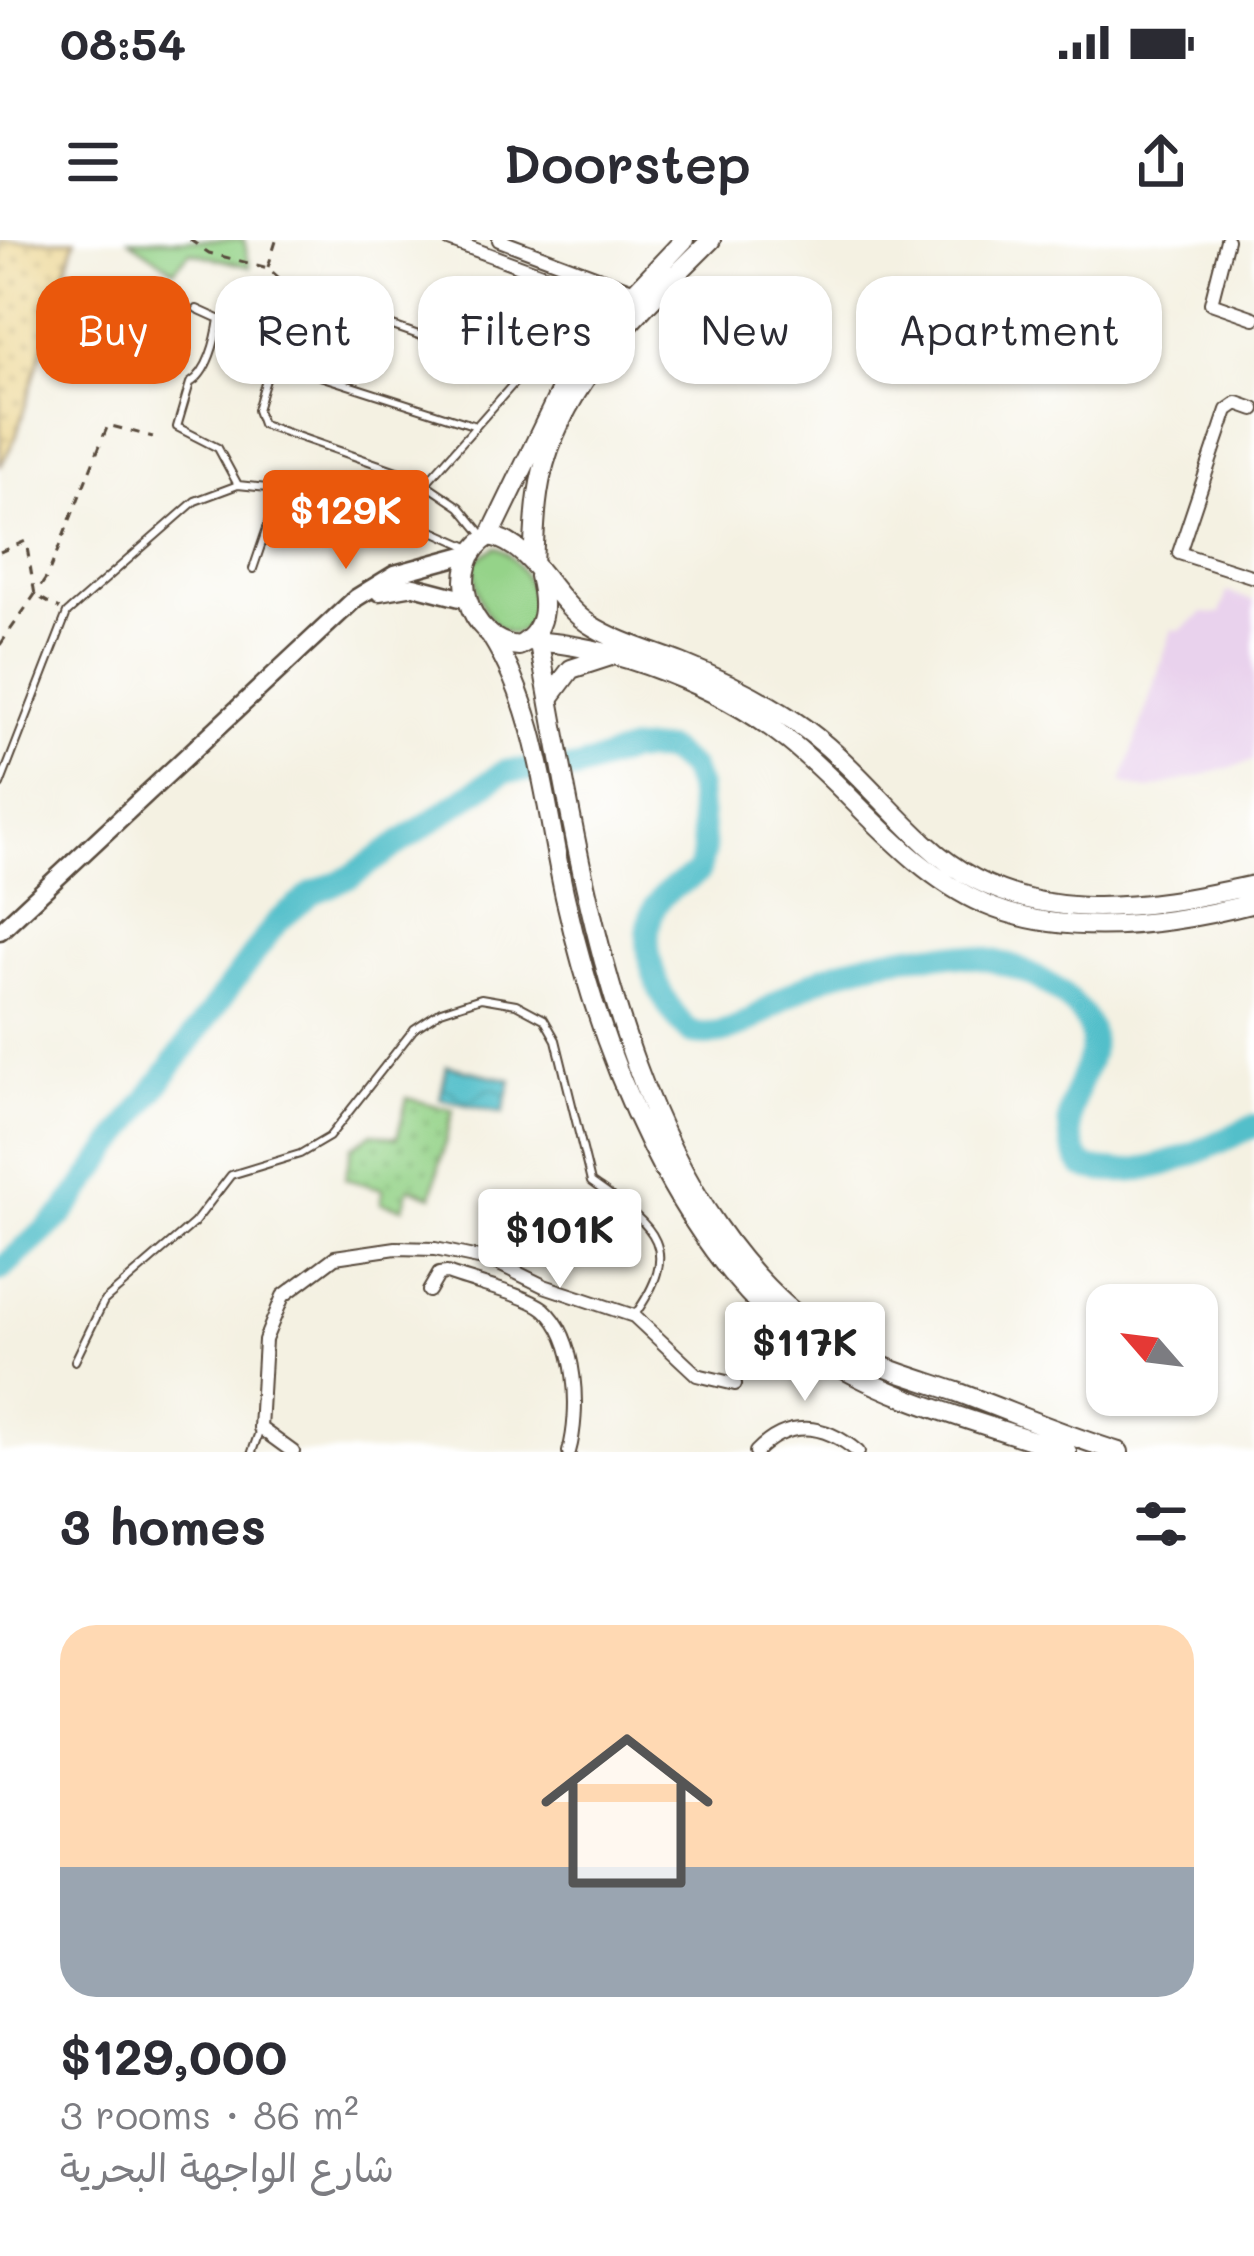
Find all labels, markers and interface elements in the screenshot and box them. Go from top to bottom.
text: 08:54 [60,13,186,71]
text: Doorstep [503,127,751,198]
icon: menu [60,129,126,195]
icon: share [1128,129,1194,195]
chip: Buy [36,276,191,384]
chip: Rent [215,276,394,384]
chip: Filters [418,276,635,384]
chip: New [659,276,832,384]
chip: Apartment [856,276,1162,384]
pin: $129K [262,470,430,572]
text: $129K [290,483,402,534]
pin: $101K [476,1189,644,1291]
text: $101K [505,1202,615,1253]
north arrow [1086,1284,1218,1416]
map controls [1086,1284,1218,1416]
pin: $117K [721,1302,889,1404]
text: $117K [752,1315,858,1366]
text: 3 homes [60,1491,266,1558]
icon: filters [1128,1491,1194,1557]
icon: home [519,1703,735,1919]
text: $129,000 [60,2021,287,2088]
text: 3 rooms · 86 m² [60,2088,359,2139]
text: شارع الواجهة البحرية [60,2141,394,2192]

